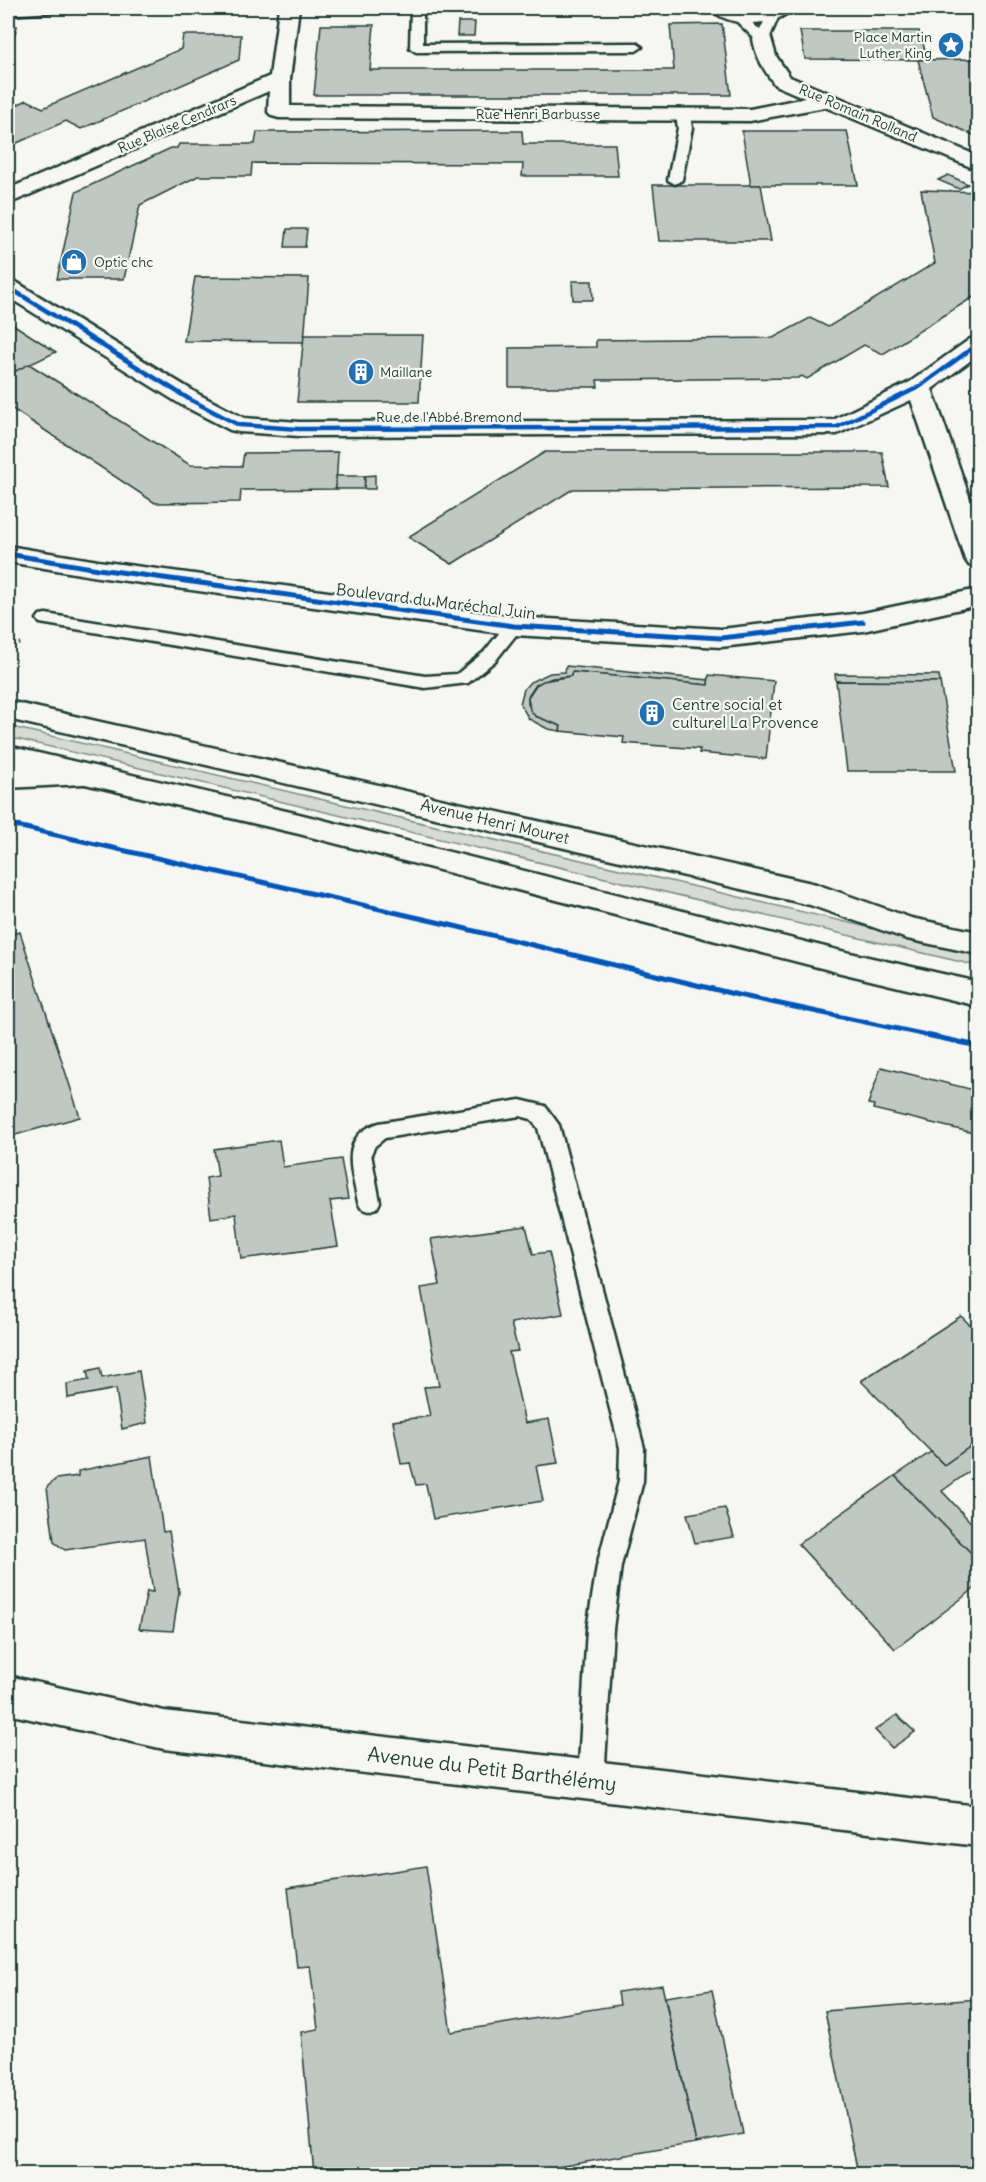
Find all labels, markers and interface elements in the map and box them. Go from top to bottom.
place label: Place Martin Luther King [854,28,932,62]
place icon: Place Martin Luther King [936,30,966,60]
street label: Rue Romain Rolland [796,80,920,146]
street label: Rue Blaise Cendrars [115,91,239,157]
street label: Rue Henri Barbusse [476,105,600,123]
shop icon: Optic chc [59,247,89,277]
place label: Optic chc [94,253,153,271]
building icon: Maillane [346,357,376,387]
place label: Maillane [380,363,432,381]
street label: Rue de l'Abbé Bremond [376,408,522,426]
street label: Boulevard du Maréchal Juin [335,579,537,623]
place label: Centre social et culturel La Provence [672,694,819,732]
building icon: Centre social et culturel La Provence [637,698,667,728]
street label: Avenue Henri Mouret [419,794,572,848]
street label: Avenue du Petit Barthélémy [366,1741,618,1796]

